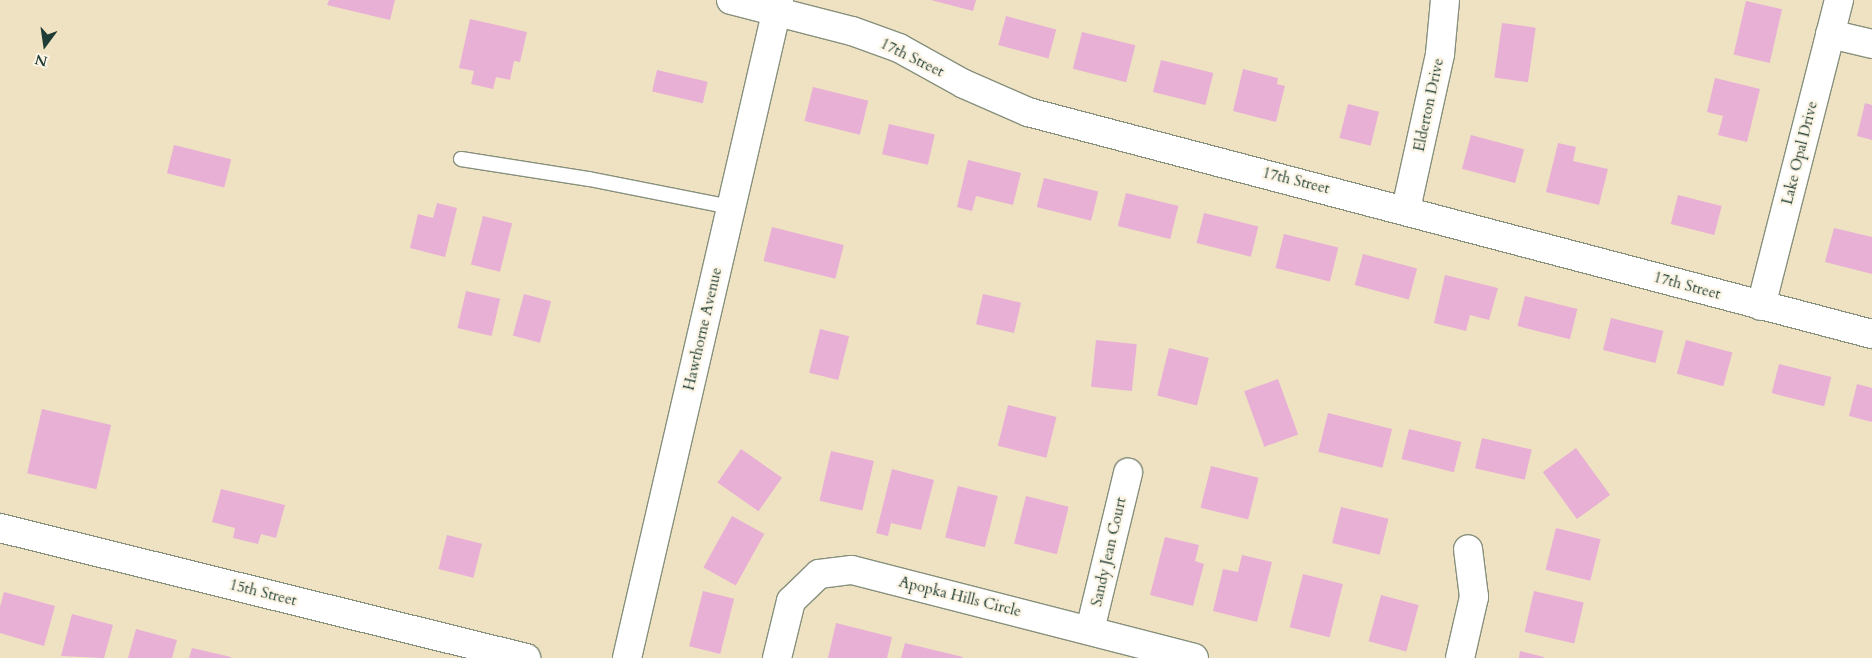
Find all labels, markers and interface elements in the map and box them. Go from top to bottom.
north arrow [20,20,70,70]
street label: 17th Street [877,35,947,81]
text: N [33,49,49,71]
street label: Elderton Drive [1410,57,1448,153]
street label: Lake Opal Drive [1778,99,1822,207]
street label: 17th Street [1261,164,1331,198]
street label: Hawthorne Avenue [680,266,726,392]
street label: 17th Street [1652,268,1722,304]
street label: Sandy Jean Court [1088,496,1130,608]
street label: Apopka Hills Circle [897,573,1023,621]
street label: 15th Street [228,576,298,610]

